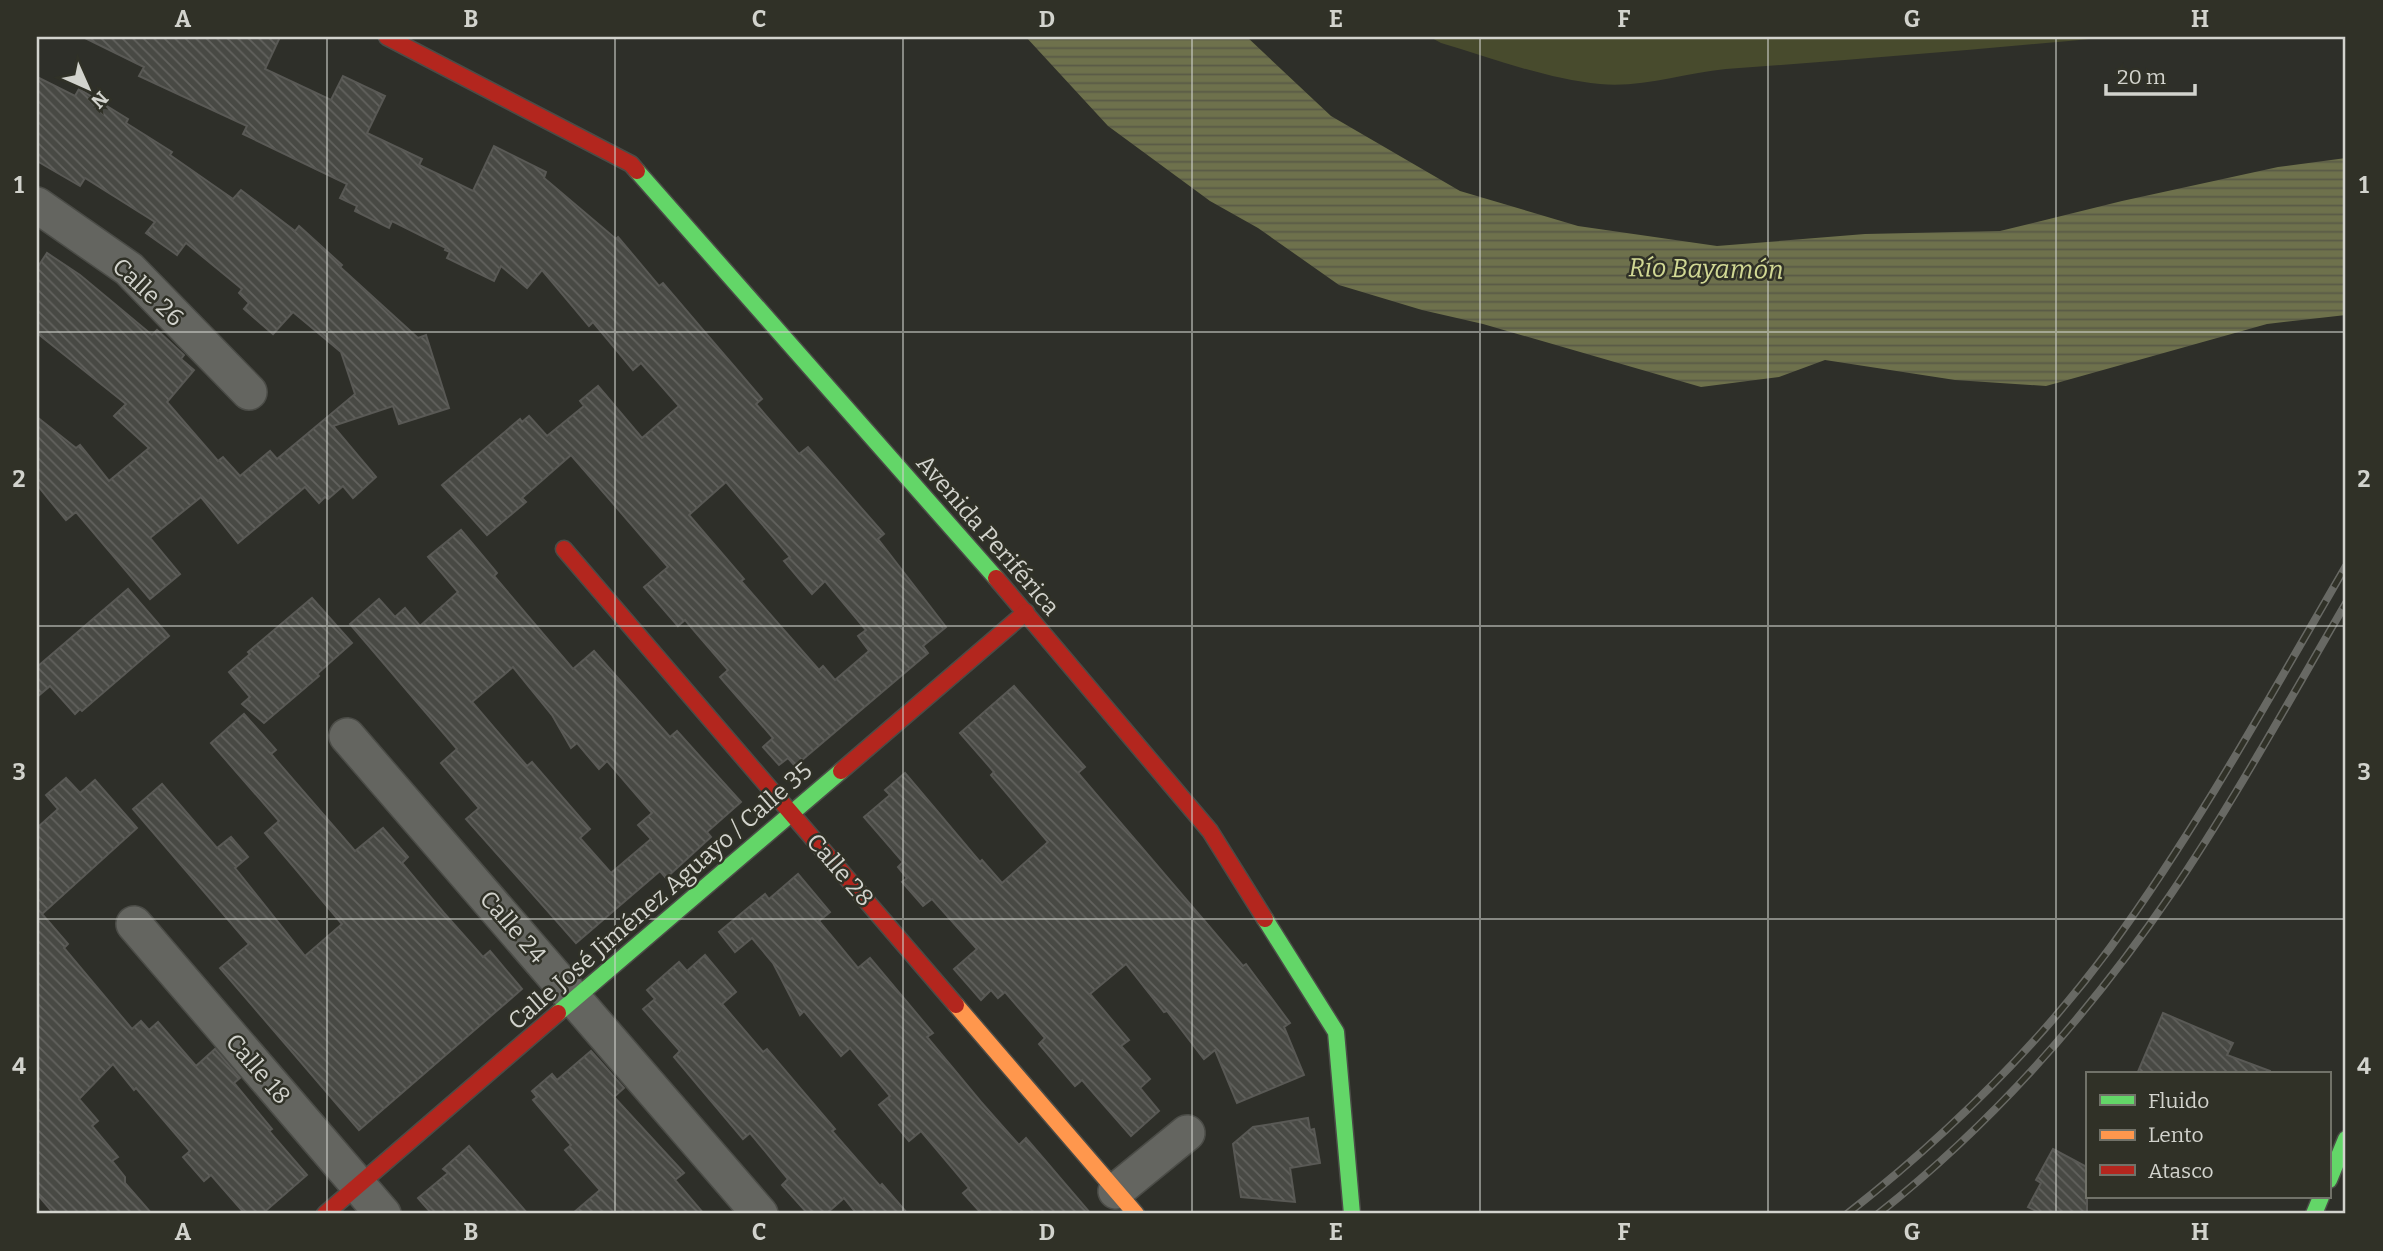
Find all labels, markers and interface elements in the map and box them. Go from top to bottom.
text: A [175,5,192,33]
text: B [464,5,478,33]
text: C [752,5,766,33]
text: D [1039,5,1055,33]
text: E [1329,5,1343,33]
text: F [1618,5,1631,33]
text: G [1904,5,1921,33]
text: H [2191,5,2209,33]
north arrow [52,52,122,122]
scale bar [2106,52,2196,96]
text: 20 m [2117,64,2166,90]
text: N [86,86,113,113]
text: 1 [14,171,24,199]
text: 1 [2359,171,2369,199]
street label: Calle 26 [107,252,189,332]
water label: Río Bayamón [1628,252,1784,286]
street label: Avenida Periférica [911,449,1065,621]
text: 2 [13,465,26,493]
text: 2 [2358,465,2371,493]
street label: Calle José Jiménez Aguayo / Calle 35 [502,756,818,1036]
text: 3 [12,758,26,786]
text: 3 [2357,758,2371,786]
street label: Calle 28 [801,828,879,912]
street label: Calle 24 [474,885,552,969]
street label: Calle 18 [220,1028,296,1110]
text: 4 [12,1052,26,1080]
text: 4 [2357,1052,2371,1080]
legend [2086,1072,2330,1198]
text: Fluido [2148,1088,2209,1114]
text: Lento [2148,1122,2204,1148]
text: Atasco [2148,1158,2214,1184]
text: A [175,1218,192,1246]
text: B [464,1218,478,1246]
text: C [752,1218,766,1246]
text: D [1039,1218,1055,1246]
text: E [1329,1218,1343,1246]
text: F [1618,1218,1631,1246]
text: G [1904,1218,1921,1246]
text: H [2191,1218,2209,1246]

